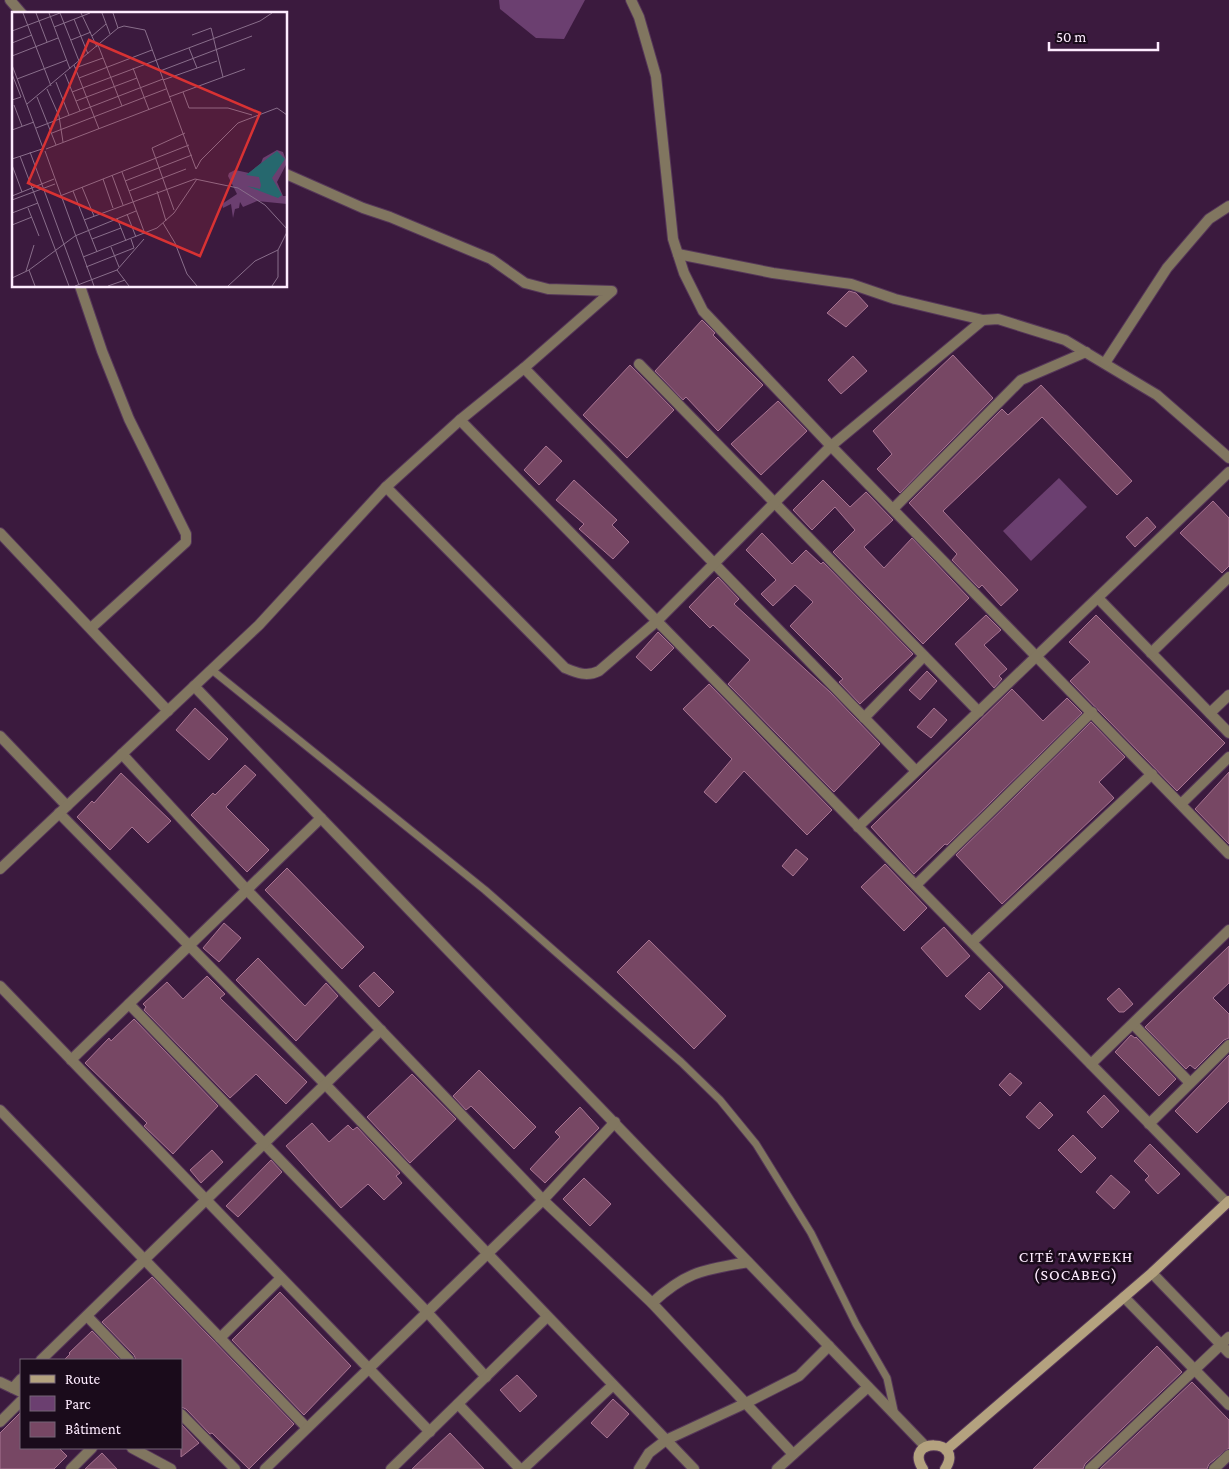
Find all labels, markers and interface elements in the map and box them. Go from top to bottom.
inset map [12,12,288,288]
scale bar [1049,20,1158,52]
text: 50 m [1056,29,1086,45]
district label: CITÉ TAWFEKH (SOCABEG) [1019,1248,1133,1284]
legend [20,1359,182,1449]
text: Route [65,1371,100,1387]
text: Parc [65,1396,91,1412]
text: Bâtiment [65,1421,122,1437]

